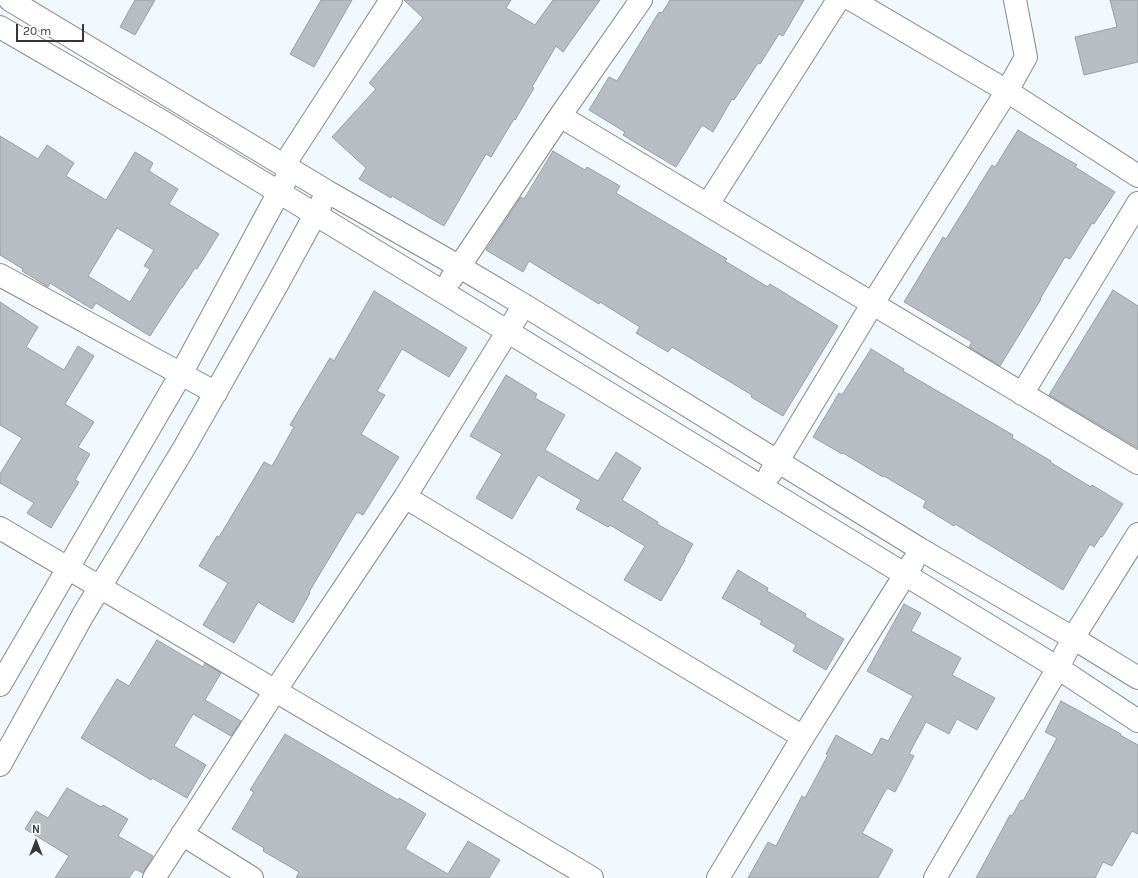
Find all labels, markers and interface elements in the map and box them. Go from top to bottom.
scale bar [18,16,86,42]
text: 20 m [23,24,51,38]
north arrow [16,822,56,862]
text: N [32,823,40,836]

